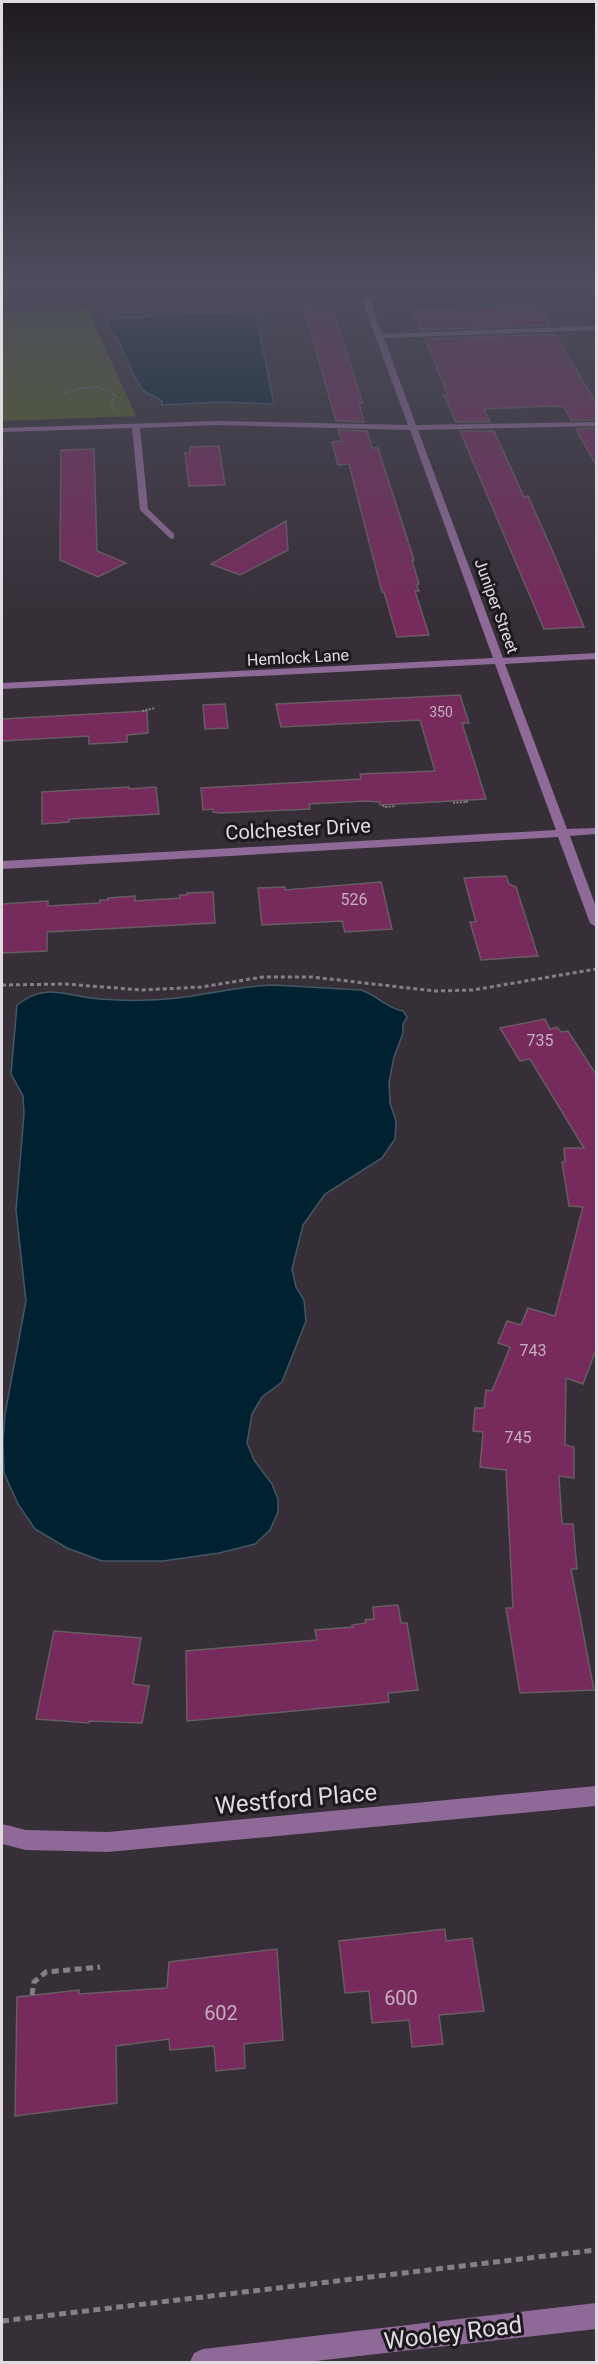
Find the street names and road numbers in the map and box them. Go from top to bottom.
street label: Juniper Street [471,556,522,656]
street label: Hemlock Lane [247,645,349,670]
street label: Colchester Drive [225,813,371,845]
street label: Westford Place [214,1778,378,1820]
street label: Wooley Road [382,2311,524,2355]

